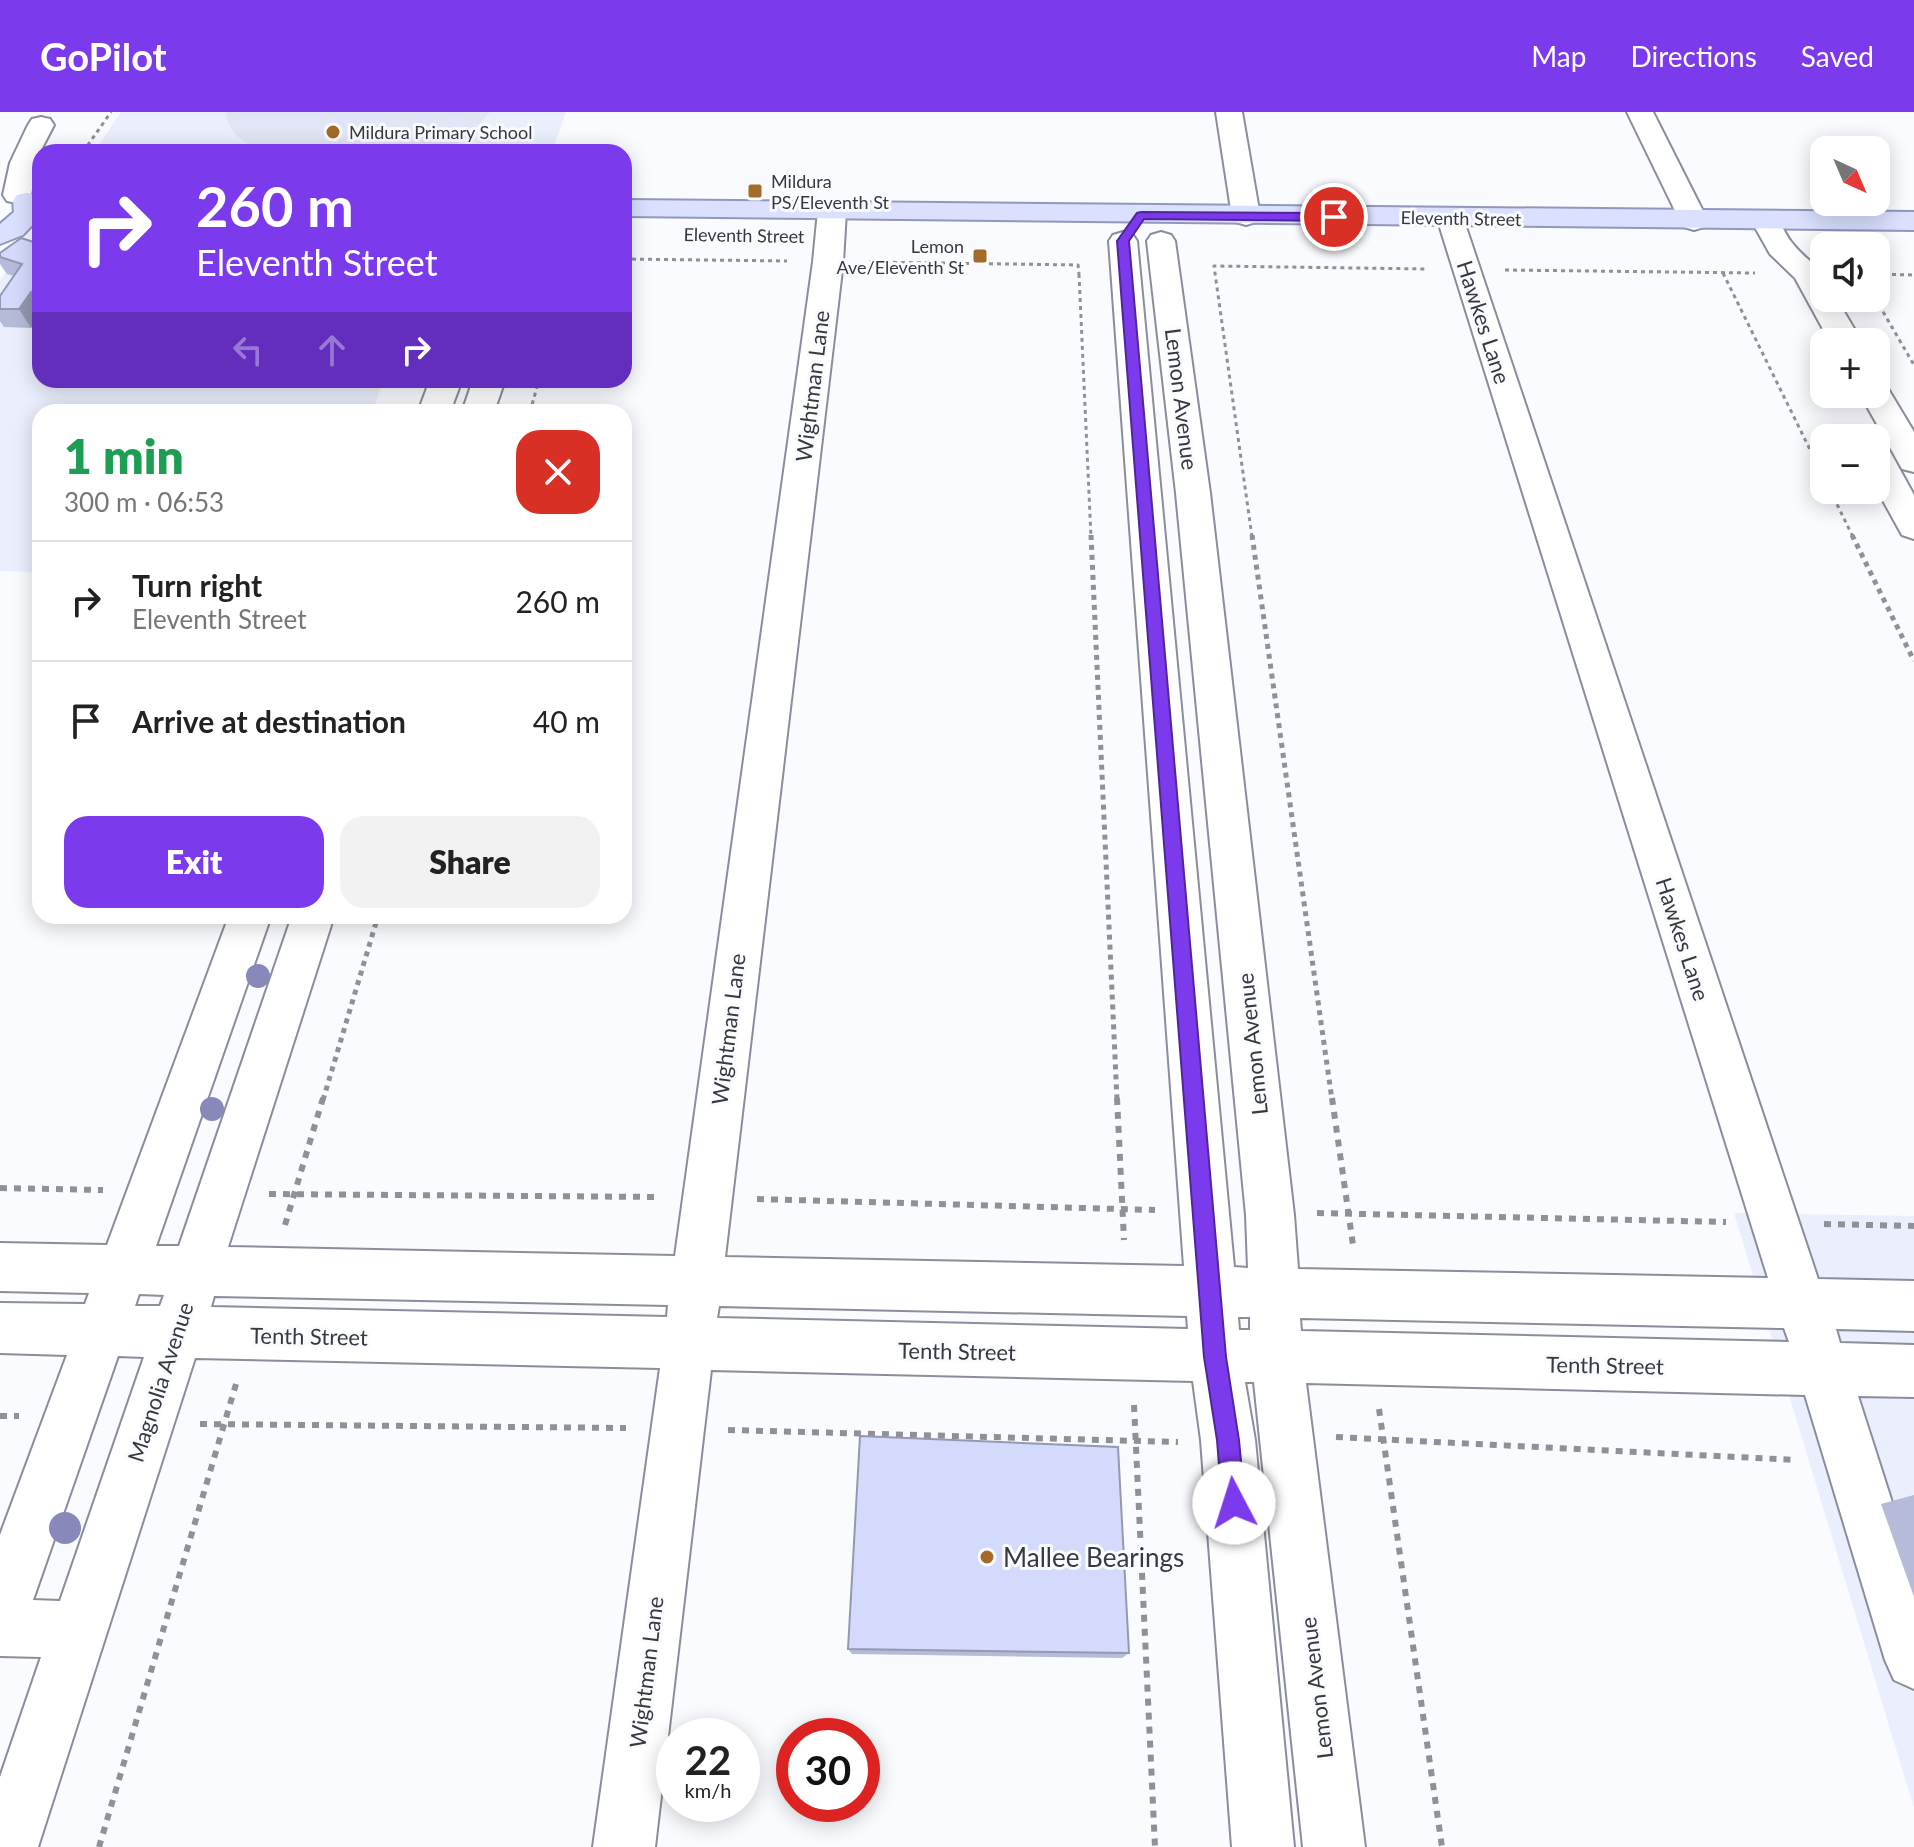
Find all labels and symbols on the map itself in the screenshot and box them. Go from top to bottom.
place label: Mildura Primary School [349,121,533,143]
marker: Mildura Primary School [324,123,342,141]
north arrow [1810,136,1890,216]
place label: Mildura PS/Eleventh St [771,170,890,213]
marker: Mildura PS/Eleventh St [746,182,764,200]
pin [1300,183,1368,251]
street label: Eleventh Street [1400,206,1522,230]
street label: Eleventh Street [683,223,805,247]
place label: Lemon Ave/Eleventh St [837,235,965,278]
marker: Lemon Ave/Eleventh St [971,247,989,265]
street label: Hawkes Lane [1451,257,1517,387]
street label: Wightman Lane [789,309,835,463]
street label: Lemon Avenue [1160,327,1204,471]
street label: Hawkes Lane [1650,874,1716,1004]
street label: Wightman Lane [705,952,751,1106]
street label: Lemon Avenue [1231,972,1273,1116]
street label: Magnolia Avenue [121,1299,199,1465]
street label: Tenth Street [250,1321,368,1351]
street label: Tenth Street [898,1336,1016,1366]
street label: Tenth Street [1546,1350,1664,1380]
position arrow [1192,1461,1276,1545]
place label: Mallee Bearings [1003,1541,1184,1573]
marker: Mallee Bearings [978,1548,996,1566]
street label: Wightman Lane [623,1595,669,1749]
street label: Lemon Avenue [1294,1616,1338,1760]
speed limit sign: 30 [776,1718,880,1822]

